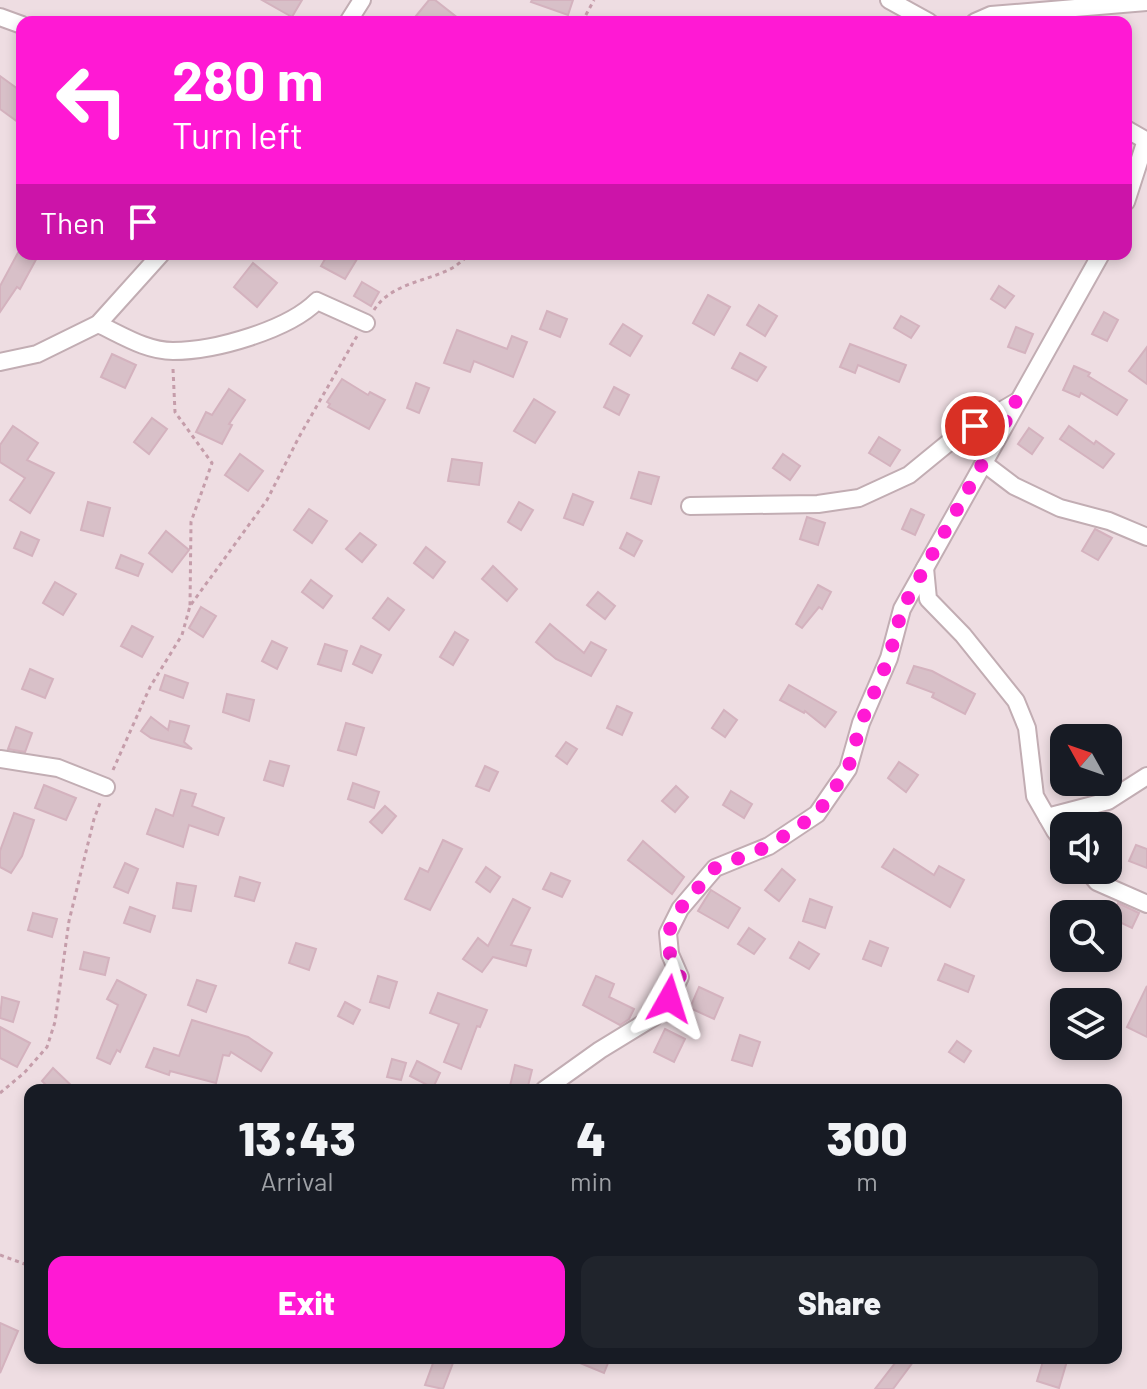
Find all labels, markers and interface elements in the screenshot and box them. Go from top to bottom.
text: 280 m [172,45,324,112]
icon: left [40,48,144,152]
text: Turn left [172,113,303,156]
icon: arrive [121,200,165,244]
text: Then [40,204,105,240]
pin [941,392,1009,460]
icon: arrive [953,404,997,448]
north arrow [1050,724,1122,796]
map controls [1050,724,1122,1060]
button: sound [1050,812,1122,884]
button: search [1050,900,1122,972]
position arrow [627,957,711,1041]
button: layers [1050,988,1122,1060]
text: 13:43 [238,1108,356,1166]
text: 4 [576,1108,606,1166]
text: 300 [827,1108,908,1166]
text: Arrival [261,1165,333,1196]
text: min [570,1165,612,1196]
text: m [856,1165,878,1196]
button: Exit [48,1256,565,1348]
button: Share [581,1256,1098,1348]

